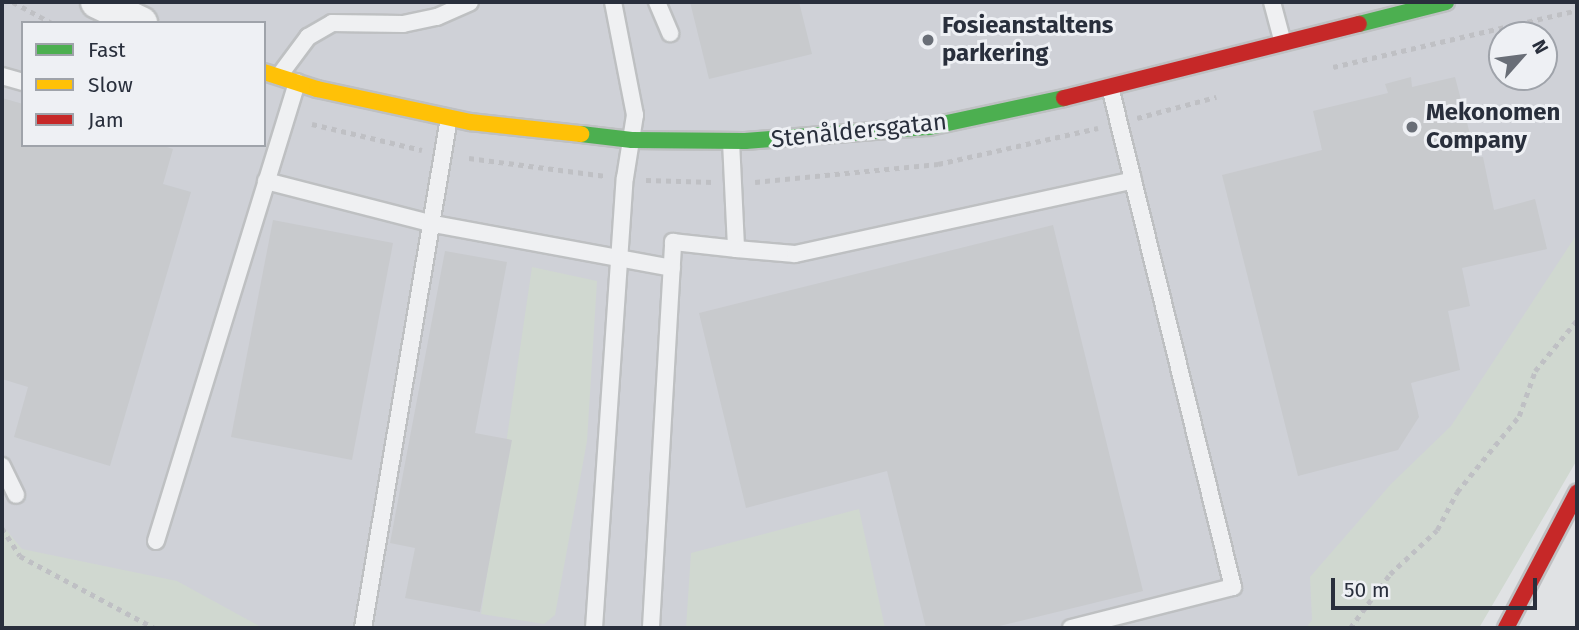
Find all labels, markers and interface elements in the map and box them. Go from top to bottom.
place label: Fosieanstaltens parkering [942,12,1113,68]
legend [21,21,266,147]
north arrow [1488,21,1558,91]
marker: Fosieanstaltens parkering [920,32,936,48]
text: N [1527,36,1553,58]
text: Fast [88,37,126,63]
text: Slow [88,72,133,98]
place label: Mekonomen Company [1426,99,1560,155]
text: Jam [88,107,124,133]
street label: Stenåldersgatan [770,107,948,155]
marker: Mekonomen Company [1404,119,1420,135]
scale bar [1334,564,1540,608]
text: 50 m [1344,577,1390,603]

